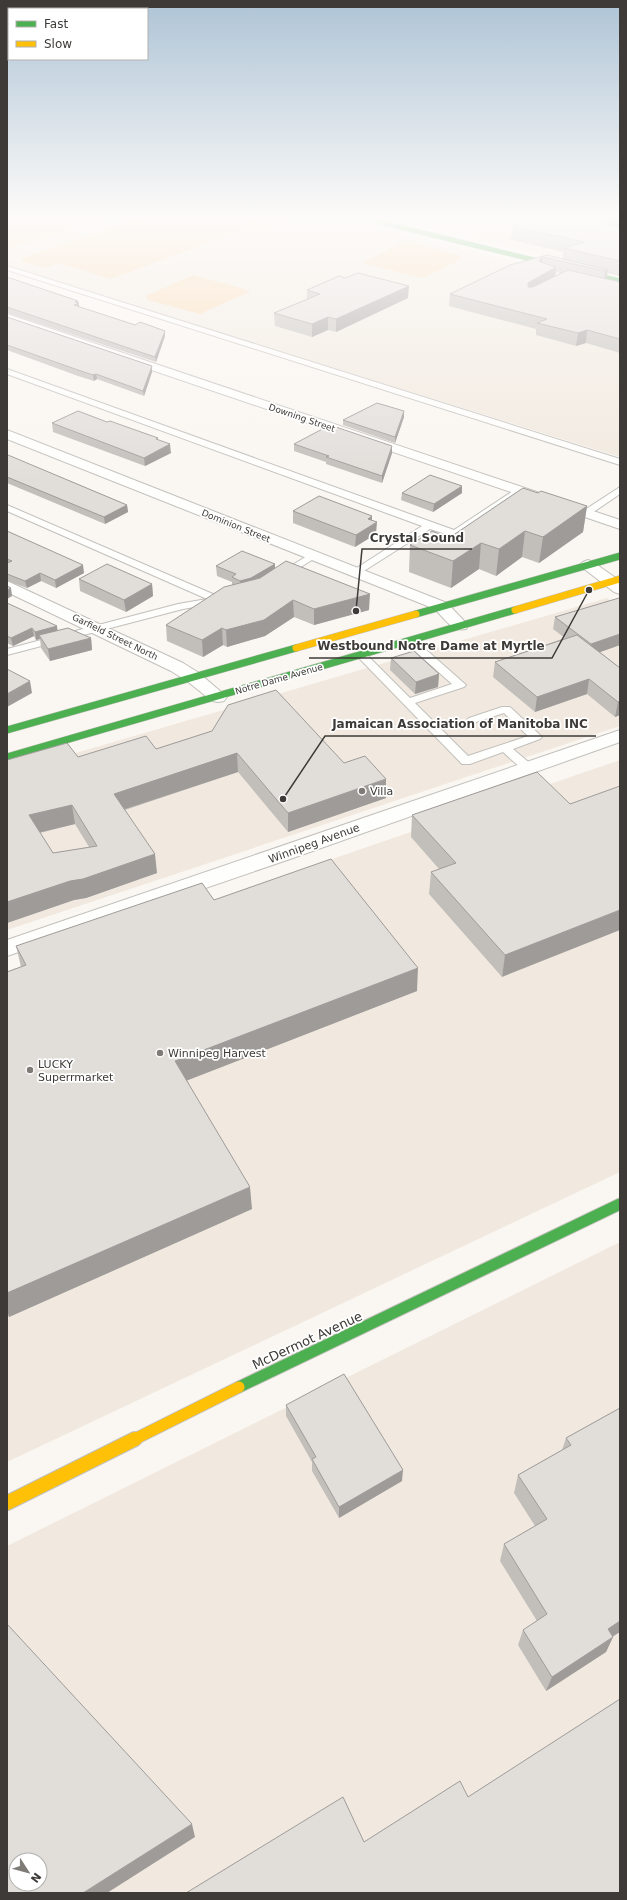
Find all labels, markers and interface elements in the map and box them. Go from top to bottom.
legend [8,8,148,60]
text: Fast [44,17,68,31]
text: Slow [44,37,72,51]
street label: Downing Street [267,402,337,434]
street label: Dominion Street [200,508,272,545]
callout: Crystal Sound [362,525,472,549]
text: Crystal Sound [370,531,464,545]
street label: Garfield Street North [71,612,159,662]
callout: Westbound Notre Dame at Myrtle [309,634,552,658]
text: Westbound Notre Dame at Myrtle [317,639,545,653]
street label: Notre Dame Avenue [234,662,324,696]
callout: Jamaican Association of Manitoba INC [325,712,596,736]
text: Jamaican Association of Manitoba INC [331,717,588,731]
place label: Villa [370,785,393,798]
marker: Villa [357,786,367,796]
street label: Winnipeg Avenue [267,821,362,866]
place label: Winnipeg Harvest [168,1047,266,1060]
marker: Winnipeg Harvest [155,1048,165,1058]
place label: LUCKY Superrmarket [38,1058,114,1084]
marker: LUCKY Superrmarket [25,1065,35,1075]
street label: McDermot Avenue [250,1308,365,1373]
north arrow [8,1852,48,1892]
text: N [28,1870,44,1885]

